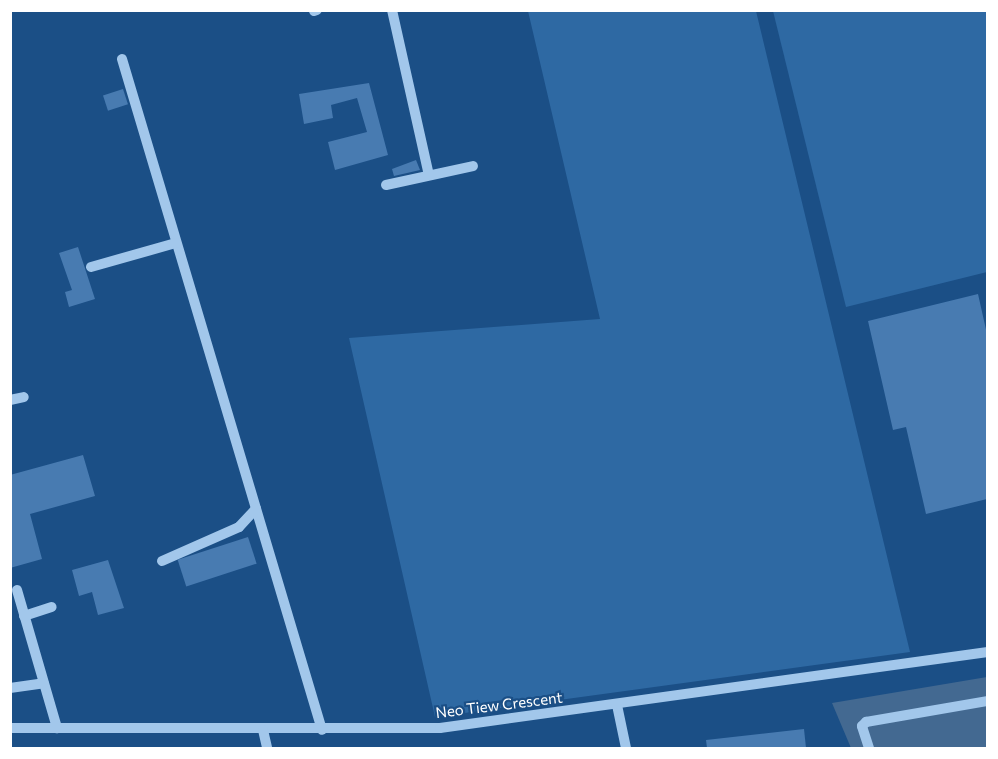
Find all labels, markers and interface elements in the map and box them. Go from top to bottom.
street label: Neo Tiew Crescent [434,688,564,722]

